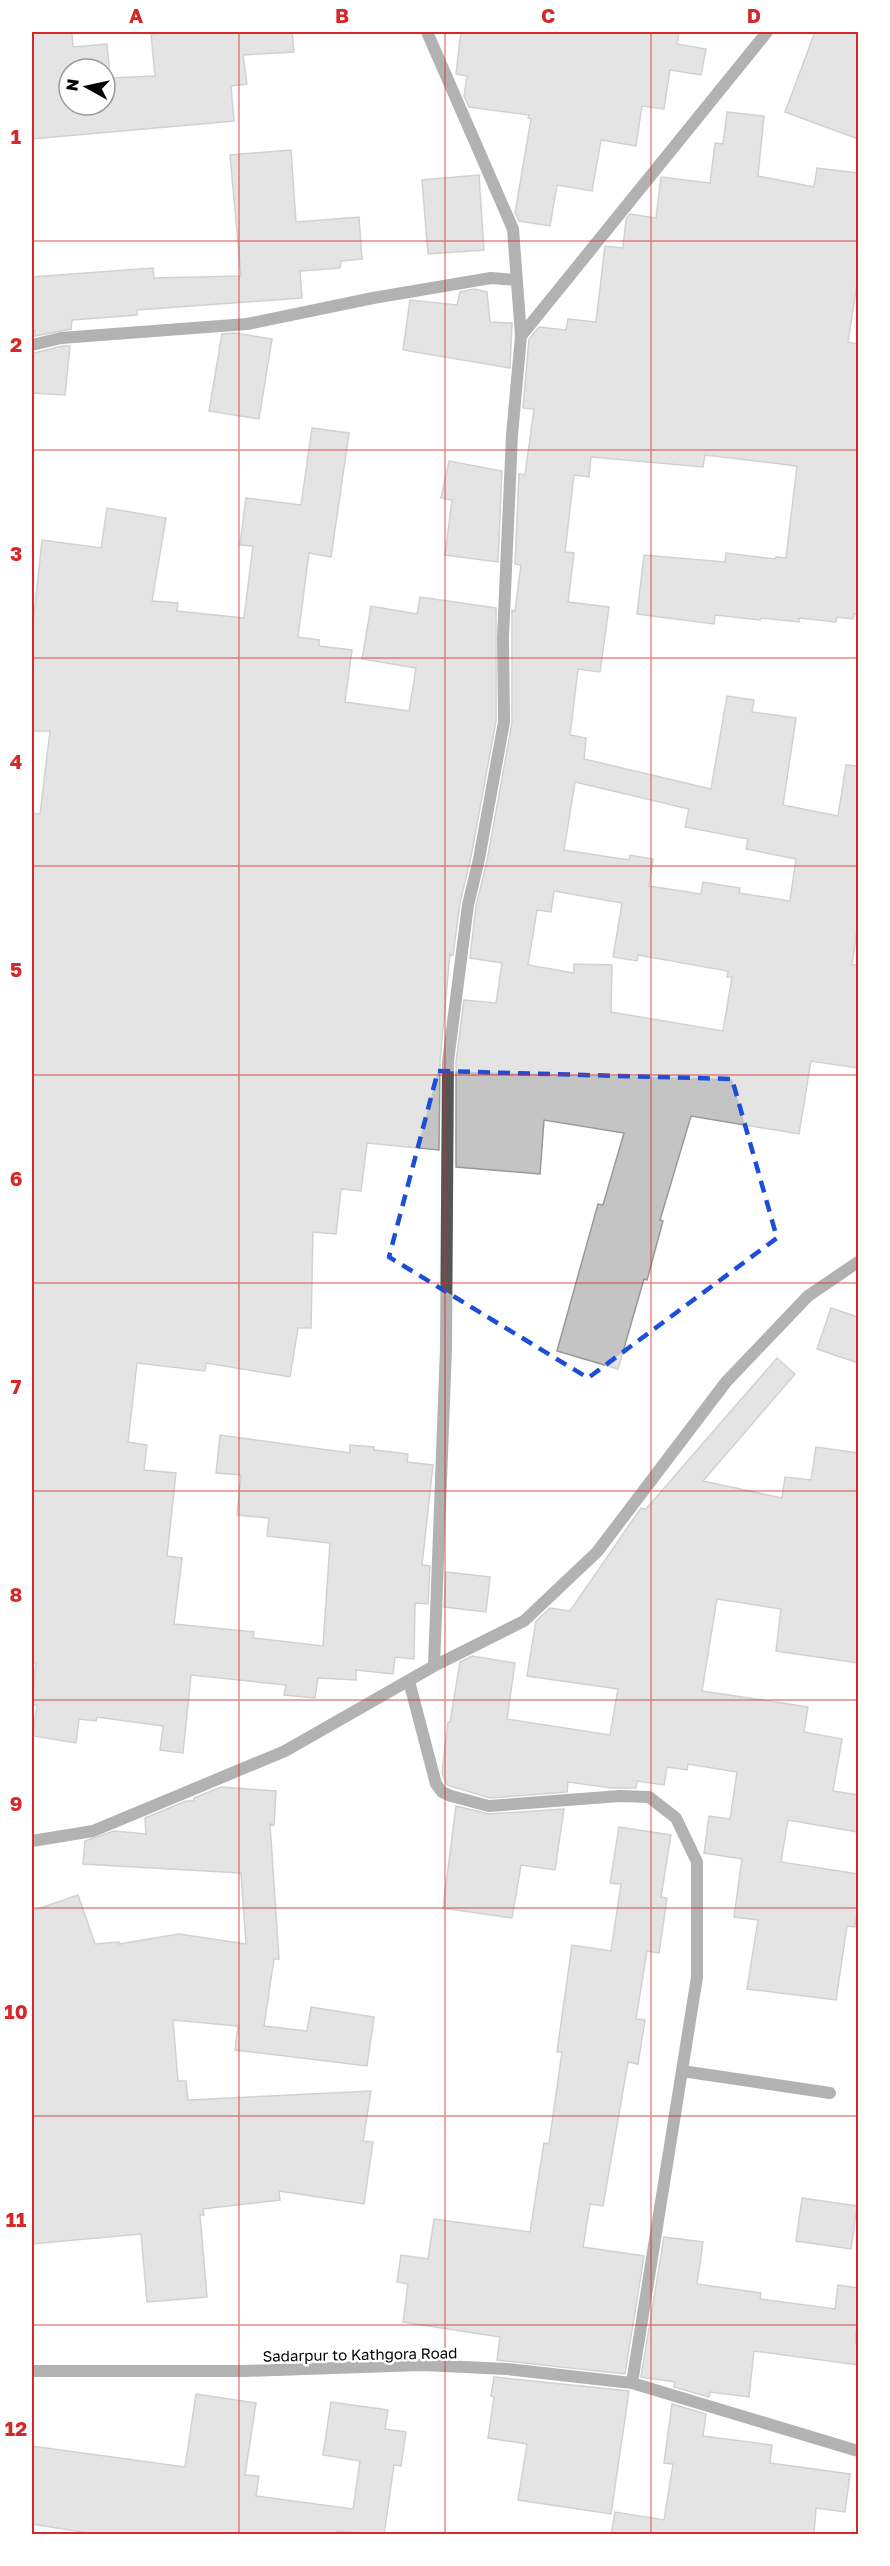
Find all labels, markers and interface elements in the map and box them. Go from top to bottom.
text: A [129,3,143,27]
text: B [335,3,349,27]
text: C [541,3,555,27]
text: D [747,3,761,27]
north arrow [57,57,117,117]
text: N [61,77,83,92]
text: 1 [11,124,21,148]
text: 2 [10,332,22,356]
text: 3 [10,541,22,565]
text: 4 [10,749,22,773]
text: 5 [10,957,22,981]
text: 6 [10,1166,22,1190]
text: 7 [11,1374,22,1398]
text: 8 [10,1582,22,1606]
text: 9 [10,1791,22,1815]
text: 10 [4,1999,28,2023]
text: 11 [6,2207,26,2231]
street label: Sadarpur to Kathgora Road [262,2343,458,2365]
text: 12 [5,2416,27,2440]

